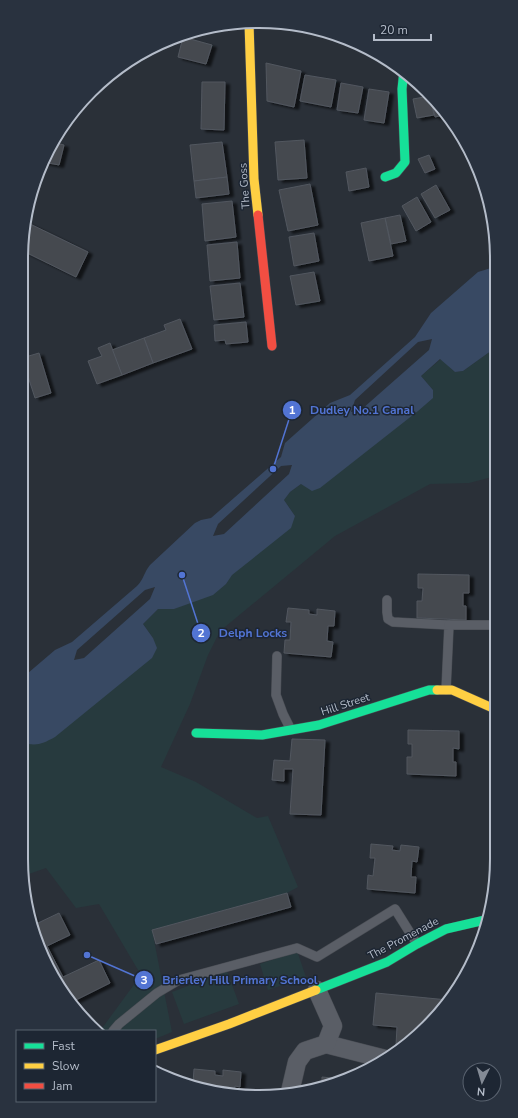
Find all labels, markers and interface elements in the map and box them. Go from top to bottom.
scale bar [374,16,431,42]
text: 20 m [380,22,408,38]
street label: The Goss [235,162,254,210]
callout: Dudley No.1 Canal [282,398,422,422]
text: 1 [288,402,296,418]
text: Dudley No.1 Canal [310,402,414,418]
callout: Delph Locks [191,621,295,645]
text: 2 [197,625,205,641]
text: Delph Locks [219,625,287,641]
street label: Hill Street [319,690,372,719]
street label: The Promenade [365,913,441,963]
callout: Brierley Hill Primary School [134,968,325,992]
text: 3 [140,972,148,988]
text: Brierley Hill Primary School [162,972,318,988]
legend [16,1030,156,1102]
text: Fast [52,1038,75,1054]
text: Slow [52,1058,80,1074]
north arrow [462,1062,502,1102]
text: Jam [51,1078,73,1094]
text: N [476,1084,486,1099]

